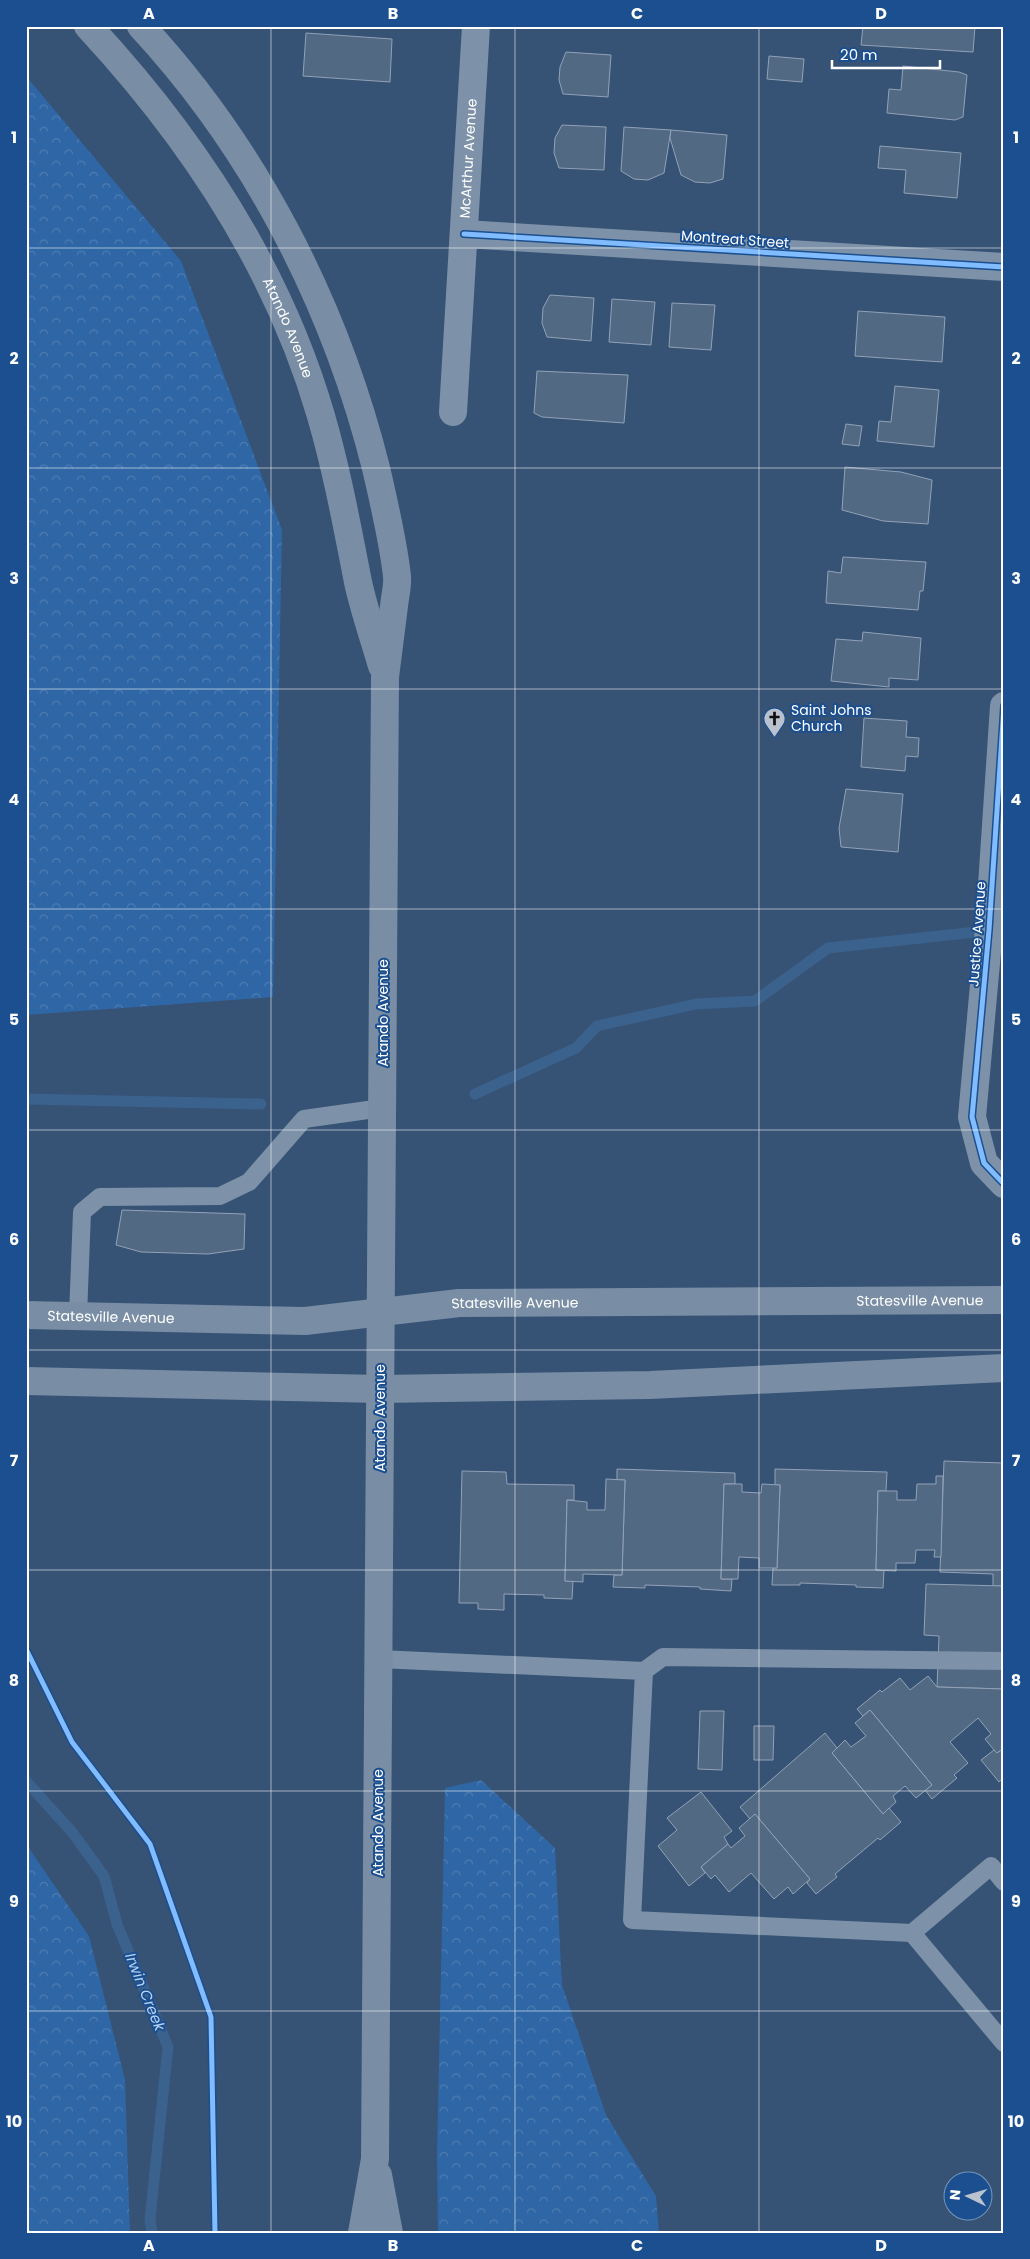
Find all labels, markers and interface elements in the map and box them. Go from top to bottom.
text: A [143,2,155,25]
text: B [388,2,398,25]
text: C [631,2,643,25]
text: D [875,2,887,25]
scale bar [832,38,940,70]
text: 20 m [840,44,878,65]
street label: McArthur Avenue [455,98,482,219]
text: 1 [11,126,17,149]
text: 1 [1013,126,1019,149]
street label: Montreat Street [680,225,790,253]
street label: Atando Avenue [258,274,318,381]
text: 2 [9,347,19,370]
text: 2 [1011,347,1021,370]
text: 3 [9,567,19,590]
text: 3 [1011,567,1021,590]
place label: Saint Johns Church [791,700,872,736]
church icon: Saint Johns Church [763,706,787,737]
text: 4 [9,788,20,811]
text: 4 [1011,788,1022,811]
street label: Justice Avenue [963,880,991,987]
street label: Atando Avenue [373,959,393,1067]
text: 5 [9,1008,19,1031]
text: 5 [1011,1008,1021,1031]
text: 6 [9,1228,19,1251]
text: 6 [1011,1228,1021,1251]
street label: Statesville Avenue [856,1290,984,1311]
street label: Statesville Avenue [450,1292,579,1314]
street label: Statesville Avenue [47,1305,175,1328]
street label: Atando Avenue [370,1364,390,1472]
text: 7 [10,1449,19,1472]
text: 7 [1012,1449,1021,1472]
text: 8 [9,1669,19,1692]
text: 8 [1011,1669,1021,1692]
street label: Atando Avenue [368,1769,388,1877]
text: 9 [9,1890,19,1913]
text: 9 [1011,1890,1021,1913]
water label: Irwin Creek [120,1949,171,2035]
text: 10 [6,2110,22,2133]
text: 10 [1008,2110,1024,2133]
north arrow [942,2172,992,2222]
text: N [945,2189,965,2201]
text: A [143,2234,155,2257]
text: B [388,2234,398,2257]
text: C [631,2234,643,2257]
text: D [875,2234,887,2257]

